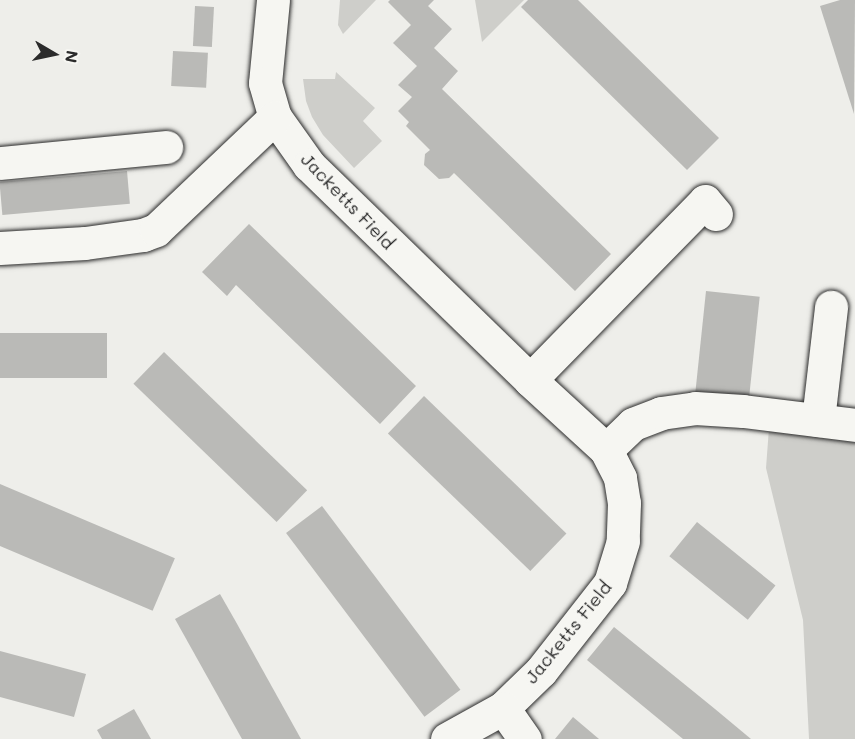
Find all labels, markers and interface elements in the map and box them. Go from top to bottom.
north arrow [24,24,84,84]
text: N [61,49,84,65]
street label: Jacketts Field [297,148,399,254]
street label: Jacketts Field [520,576,616,688]

